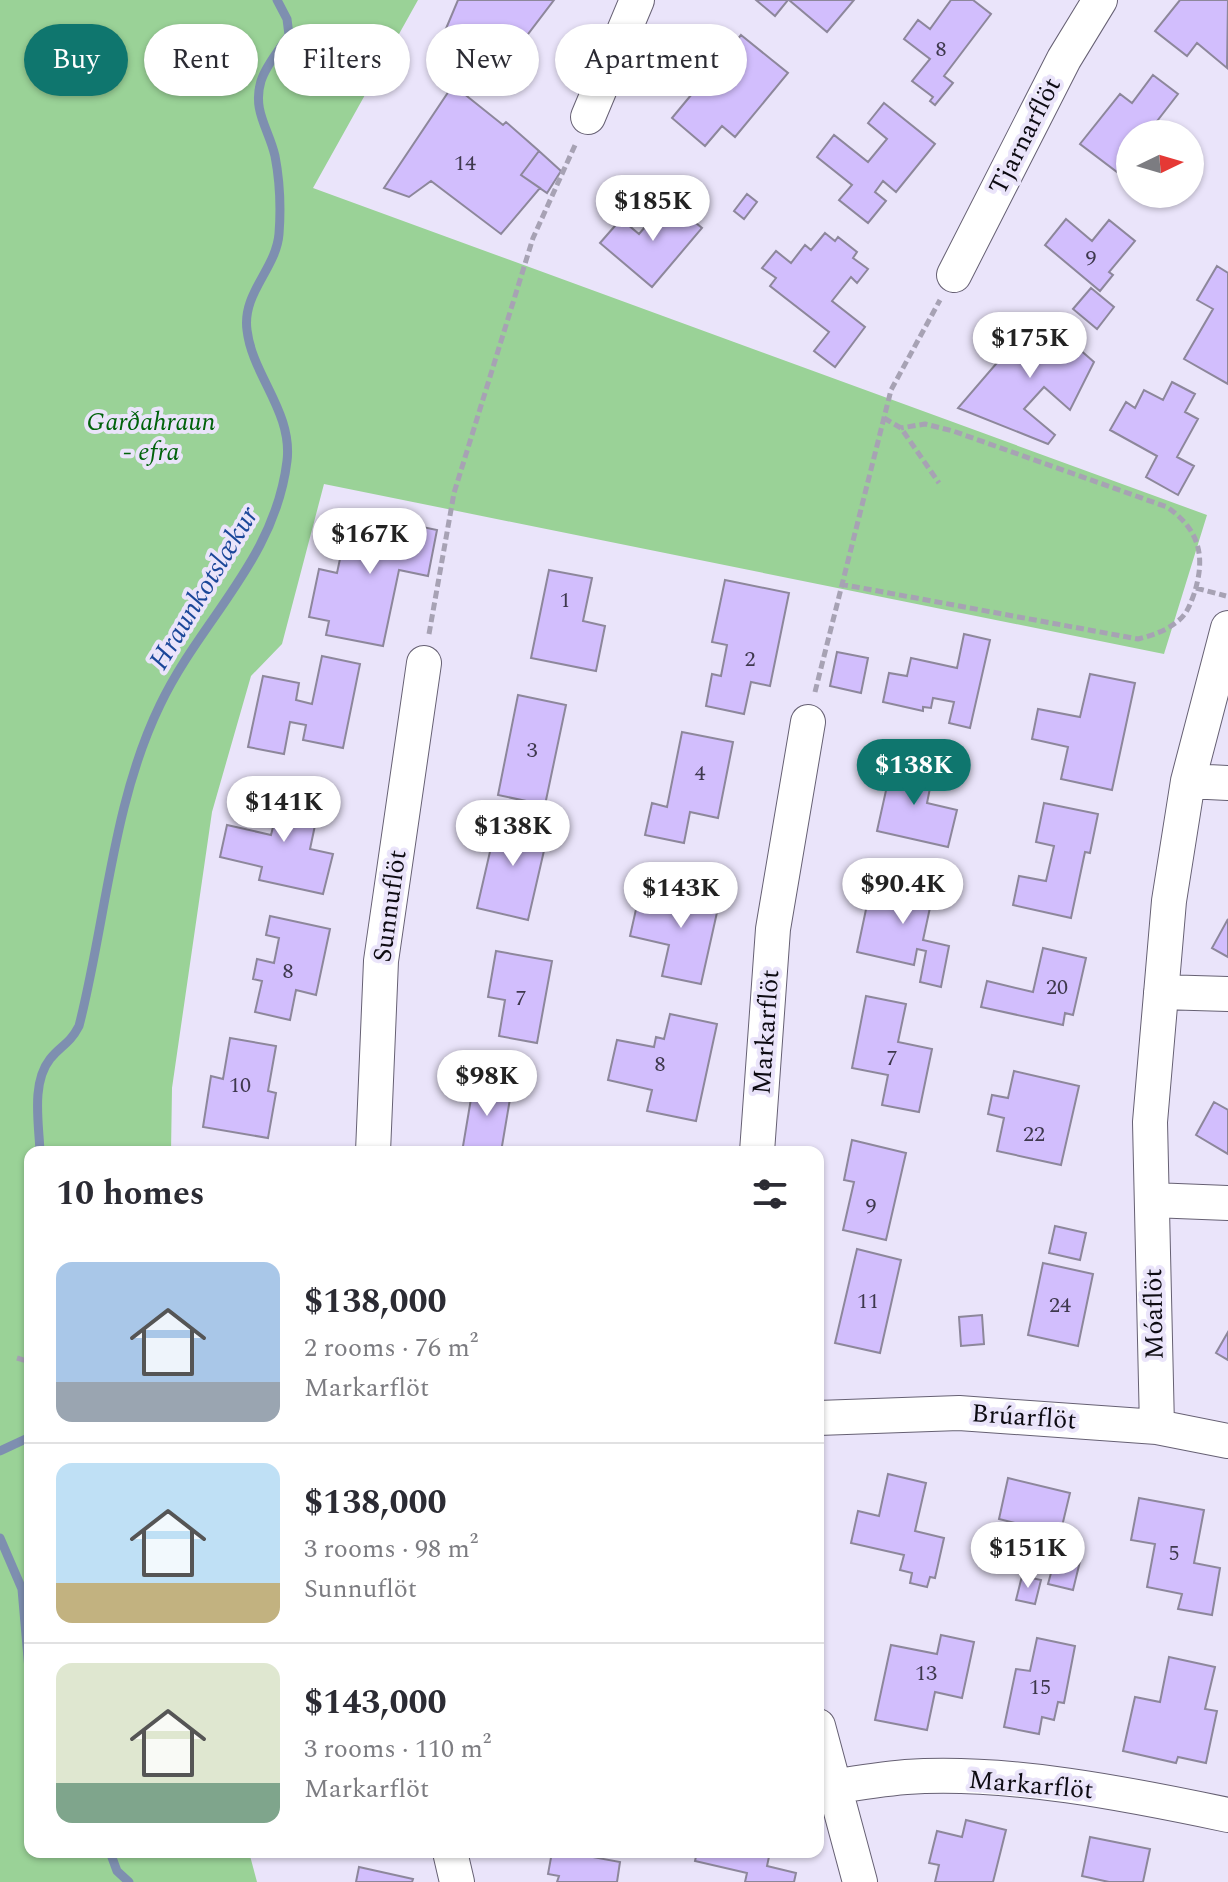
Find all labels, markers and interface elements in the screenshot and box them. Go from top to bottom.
chip: Buy [24,24,128,96]
chip: Rent [144,24,258,96]
chip: Filters [274,24,410,96]
chip: New [426,24,539,96]
chip: Apartment [555,24,747,96]
house number: 8 [935,33,947,66]
street label: Tjarnarflöt [978,70,1072,202]
north arrow [1116,120,1204,208]
map controls [1116,120,1204,208]
house number: 14 [454,147,476,180]
pin: $185K [597,175,709,243]
text: $185K [614,181,692,221]
house number: 9 [1085,242,1097,275]
pin: $175K [974,312,1086,380]
text: $175K [991,318,1069,358]
park label: Garðahraun - efra [87,402,216,472]
water label: Hraunkotslækur [138,498,270,678]
pin: $167K [314,508,426,576]
text: $167K [331,514,409,554]
house number: 1 [559,584,571,617]
house number: 2 [744,643,756,676]
house number: 3 [526,734,538,767]
pin: $138K [858,739,970,807]
text: $138K [875,745,953,785]
house number: 4 [694,757,706,790]
pin: $141K [228,776,340,844]
text: $141K [245,782,323,822]
pin: $138K [457,800,569,868]
text: $138K [474,806,552,846]
street label: Sunnuflöt [362,847,418,965]
pin: $90.4K [838,858,968,926]
pin: $143K [625,862,737,930]
text: $90.4K [860,864,946,904]
text: $143K [642,868,720,908]
house number: 8 [282,955,294,988]
street label: Markarflöt [742,968,790,1096]
house number: 20 [1046,971,1068,1004]
house number: 7 [515,982,527,1015]
house number: 7 [886,1042,898,1075]
house number: 8 [654,1048,666,1081]
pin: $98K [440,1050,534,1118]
text: $98K [455,1056,519,1096]
house number: 10 [229,1069,251,1102]
house number: 22 [1023,1118,1045,1151]
text: 10 homes [56,1168,205,1220]
icon: filters [748,1172,792,1216]
house number: 9 [865,1190,877,1223]
street label: Móaflöt [1133,1268,1175,1360]
text: $138,000 [304,1276,447,1328]
house number: 11 [857,1285,879,1318]
house number: 24 [1049,1289,1071,1322]
icon: home [120,1294,216,1390]
text: 2 rooms · 76 m² [304,1328,478,1368]
text: Markarflöt [304,1368,429,1408]
street label: Brúarflöt [970,1393,1078,1441]
text: $138,000 [304,1477,447,1529]
icon: home [120,1495,216,1591]
pin: $151K [972,1522,1084,1590]
text: $151K [989,1528,1067,1568]
text: 3 rooms · 98 m² [304,1529,478,1569]
house number: 5 [1168,1537,1180,1570]
text: Sunnuflöt [304,1569,417,1609]
house number: 13 [915,1657,937,1690]
house number: 15 [1029,1671,1051,1704]
text: $143,000 [304,1677,447,1729]
icon: home [120,1695,216,1791]
text: 3 rooms · 110 m² [304,1729,491,1769]
street label: Markarflöt [967,1760,1095,1810]
text: Markarflöt [304,1769,429,1809]

